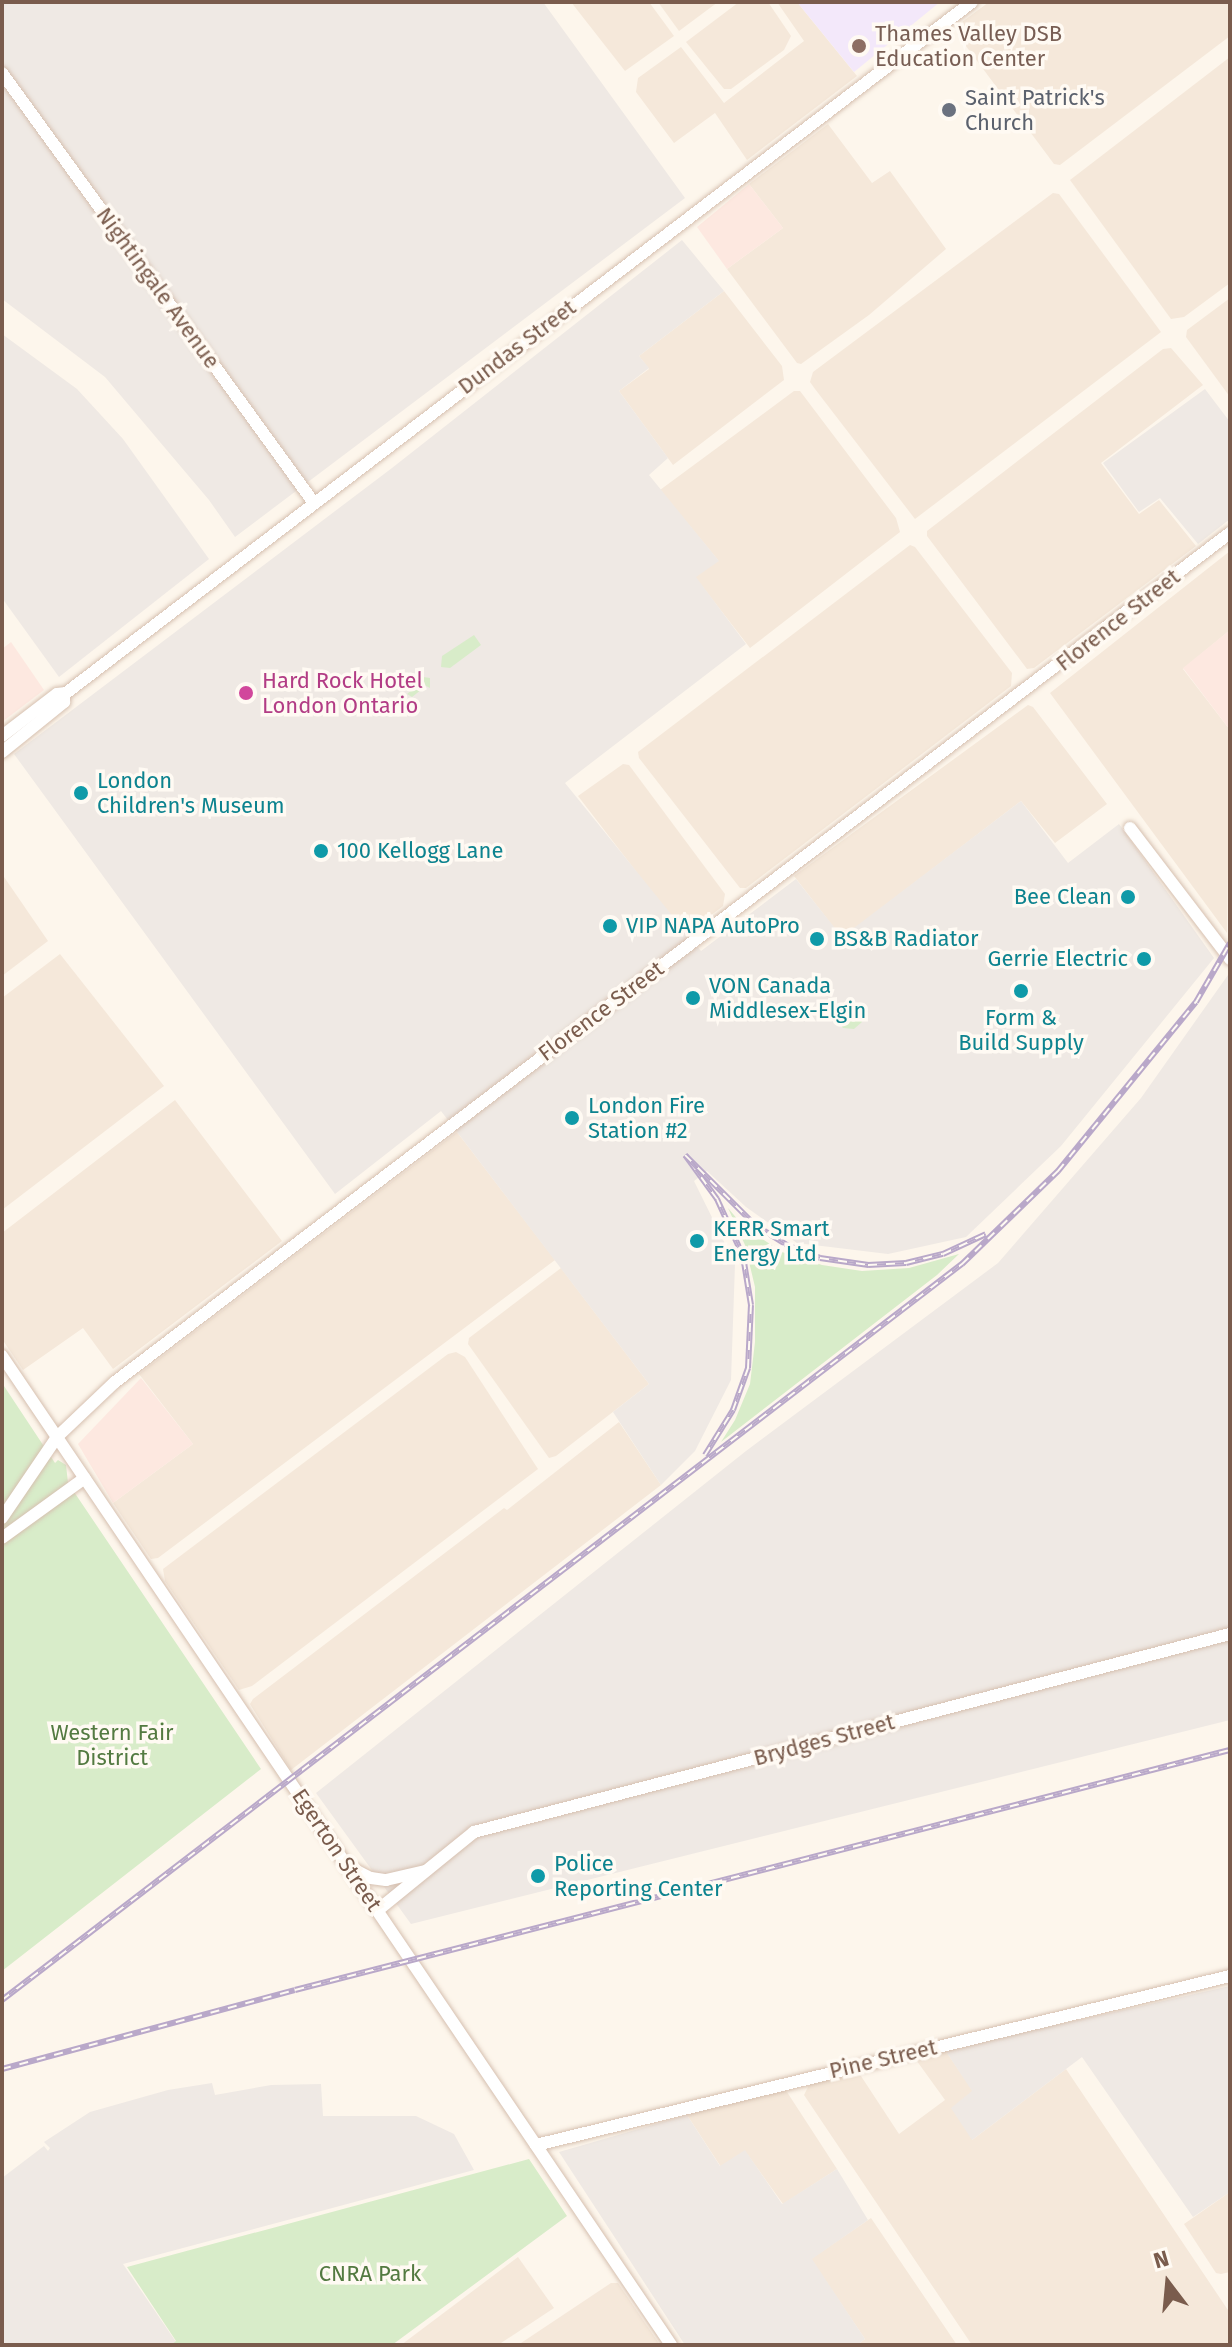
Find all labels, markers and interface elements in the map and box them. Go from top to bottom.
place label: Thames Valley DSB Education Center [875,20,1062,72]
marker: Thames Valley DSB Education Center [850,37,868,55]
place label: Saint Patrick's Church [965,84,1105,136]
marker: Saint Patrick's Church [940,101,958,119]
street label: Nightingale Avenue [91,202,225,374]
street label: Dundas Street [453,294,581,400]
street label: Florence Street [1051,563,1185,677]
place label: Hard Rock Hotel London Ontario [262,667,423,718]
marker: Hard Rock Hotel London Ontario [237,684,255,702]
place label: London Children's Museum [97,767,285,818]
marker: London Children's Museum [72,784,90,802]
place label: 100 Kellogg Lane [337,838,503,864]
marker: 100 Kellogg Lane [312,842,330,860]
place label: Bee Clean [1014,884,1112,910]
marker: Bee Clean [1119,888,1137,906]
place label: VIP NAPA AutoPro [626,913,800,939]
marker: VIP NAPA AutoPro [601,917,619,935]
place label: BS&B Radiator [833,926,979,952]
marker: BS&B Radiator [808,930,826,948]
place label: Gerrie Electric [988,946,1128,972]
marker: Gerrie Electric [1135,950,1153,968]
street label: Florence Street [533,955,669,1067]
place label: VON Canada Middlesex-Elgin [709,972,866,1024]
marker: Form & Build Supply [1012,982,1030,1000]
marker: VON Canada Middlesex-Elgin [684,989,702,1007]
place label: Form & Build Supply [958,1004,1084,1056]
place label: London Fire Station #2 [588,1092,705,1144]
marker: London Fire Station #2 [563,1109,581,1127]
place label: KERR Smart Energy Ltd [713,1215,829,1266]
marker: KERR Smart Energy Ltd [688,1232,706,1250]
street label: Brydges Street [751,1709,897,1771]
park label: Western Fair District [50,1719,174,1770]
street label: Egerton Street [286,1784,388,1916]
place label: Police Reporting Center [554,1850,723,1902]
marker: Police Reporting Center [529,1867,547,1885]
street label: Pine Street [827,2034,939,2084]
north arrow [1128,2243,1208,2323]
text: N [1151,2244,1172,2274]
park label: CNRA Park [319,2261,421,2287]

